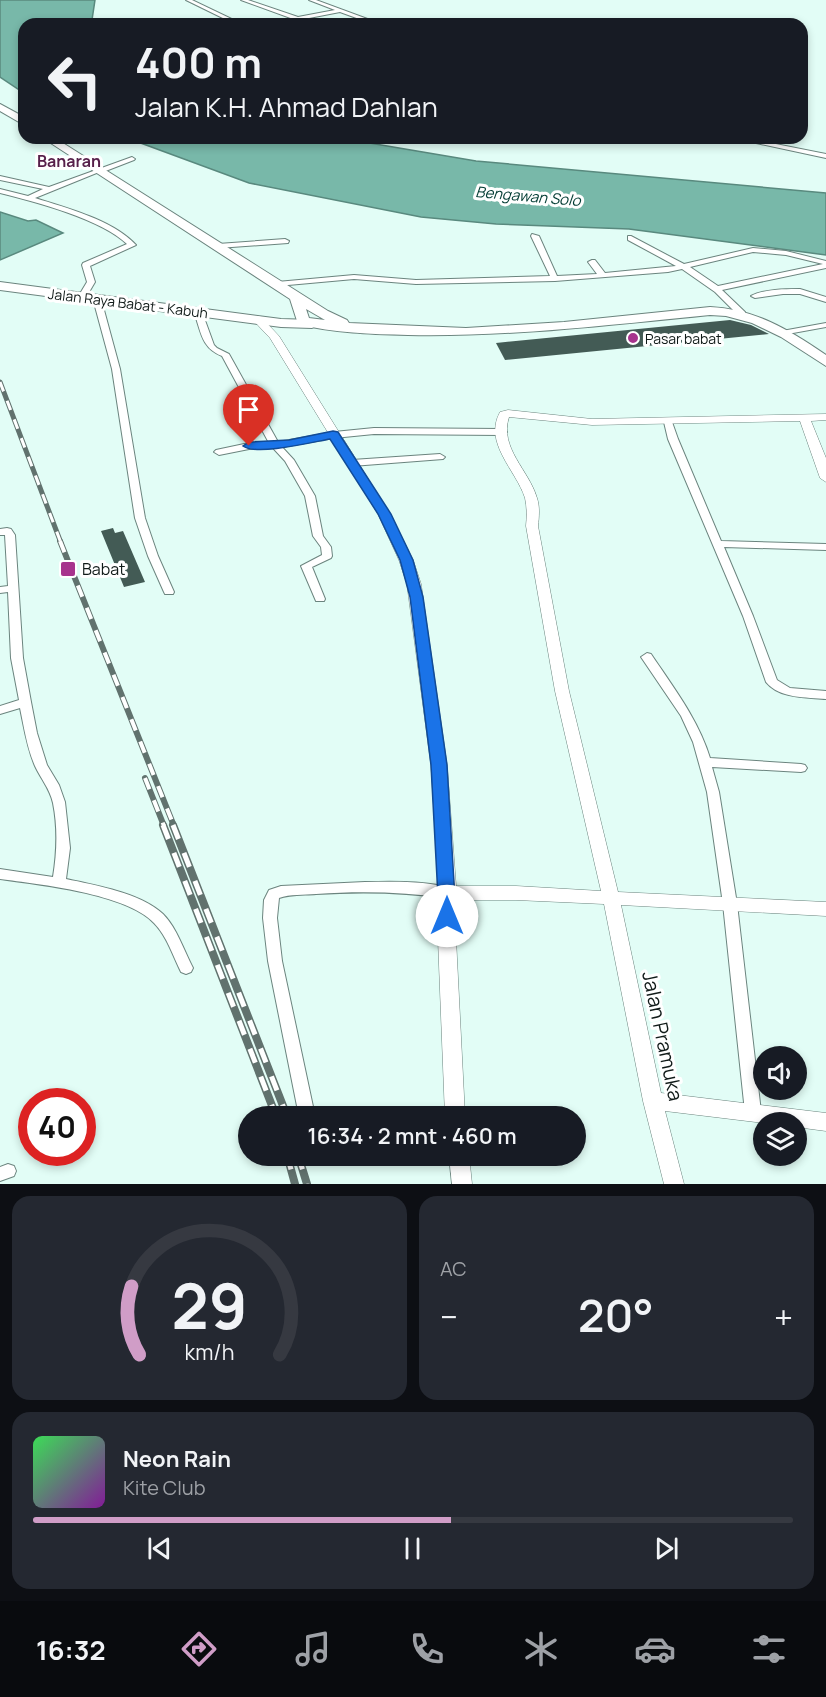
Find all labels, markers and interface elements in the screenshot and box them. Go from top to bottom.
text: 400 m [135,33,262,91]
icon: left [36,42,114,120]
text: Jalan K.H. Ahmad Dahlan [135,88,438,125]
district label: Banaran [37,150,101,172]
water label: Bengawan Solo [475,181,583,211]
street label: Jalan Raya Babat - Kabuh [47,284,209,322]
place label: Pasar babat [645,329,722,348]
marker: Pasar babat [626,331,640,345]
pin [223,384,274,446]
icon: arrive [232,393,265,426]
place label: Babat [82,558,125,580]
marker: Babat [59,560,77,578]
position arrow [415,884,479,948]
street label: Jalan Pramuka [636,969,690,1103]
map controls [753,1046,807,1166]
button: sound [753,1046,807,1100]
speed limit sign: 40 [18,1088,96,1166]
button: layers [753,1112,807,1166]
text: 16:34 · 2 mnt · 460 m [307,1121,517,1151]
text: AC [440,1255,467,1282]
text: 29 [172,1262,247,1348]
text: 20° [578,1284,654,1346]
text: − [440,1294,458,1339]
text: + [774,1294,793,1339]
text: km/h [185,1337,234,1366]
text: Neon Rain [123,1444,231,1474]
text: Kite Club [123,1474,206,1501]
icon: previous [143,1532,176,1565]
icon: pause [396,1532,429,1565]
icon: next [650,1532,683,1565]
icon: directions [178,1628,220,1670]
icon: music [292,1628,334,1670]
icon: phone [406,1628,448,1670]
icon: climate [520,1628,562,1670]
icon: car [634,1628,676,1670]
icon: filters [748,1628,790,1670]
text: 16:32 [36,1631,106,1668]

